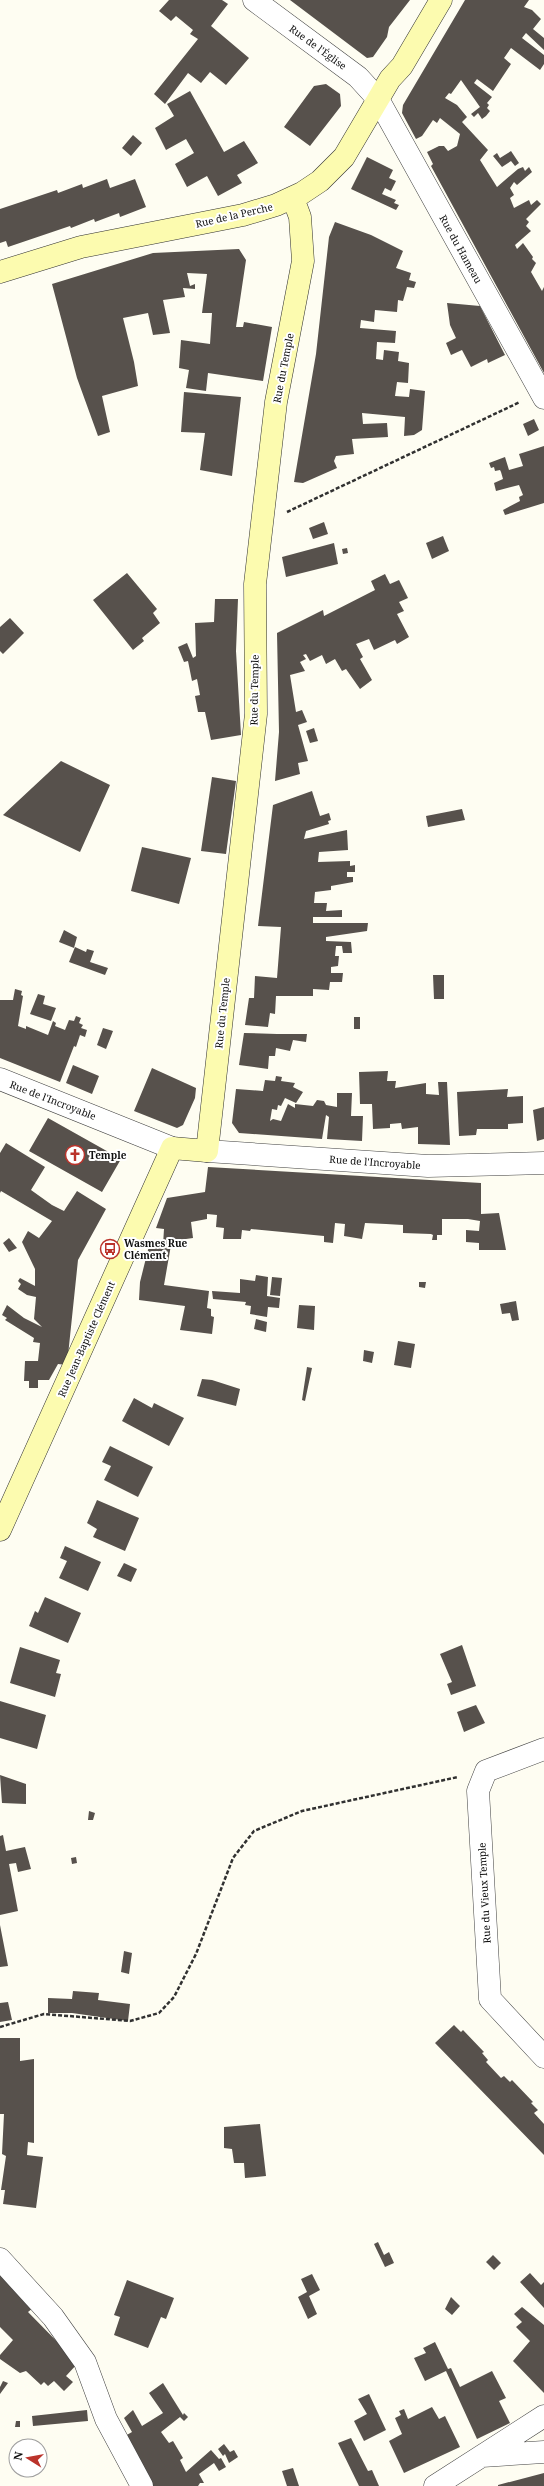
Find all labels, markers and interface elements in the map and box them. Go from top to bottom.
street label: Rue de l'Église [286,21,350,73]
street label: Rue de la Perche [194,199,274,231]
street label: Rue du Hameau [436,212,486,286]
street label: Rue du Temple [269,332,297,404]
street label: Rue du Temple [246,654,262,726]
street label: Rue du Temple [211,977,233,1049]
street label: Rue de l'Incroyable [8,1077,98,1123]
church icon: Temple [64,1144,86,1166]
place label: Temple [89,1148,127,1162]
street label: Rue de l'Incroyable [329,1152,421,1172]
place label: Wasmes Rue Clément [124,1236,188,1262]
bus stop icon: Wasmes Rue Clément [99,1238,121,1260]
street label: Rue Jean-Baptiste Clément [54,1278,118,1399]
street label: Rue du Vieux Temple [474,1842,494,1944]
north arrow [8,2438,48,2478]
text: N [10,2450,26,2462]

